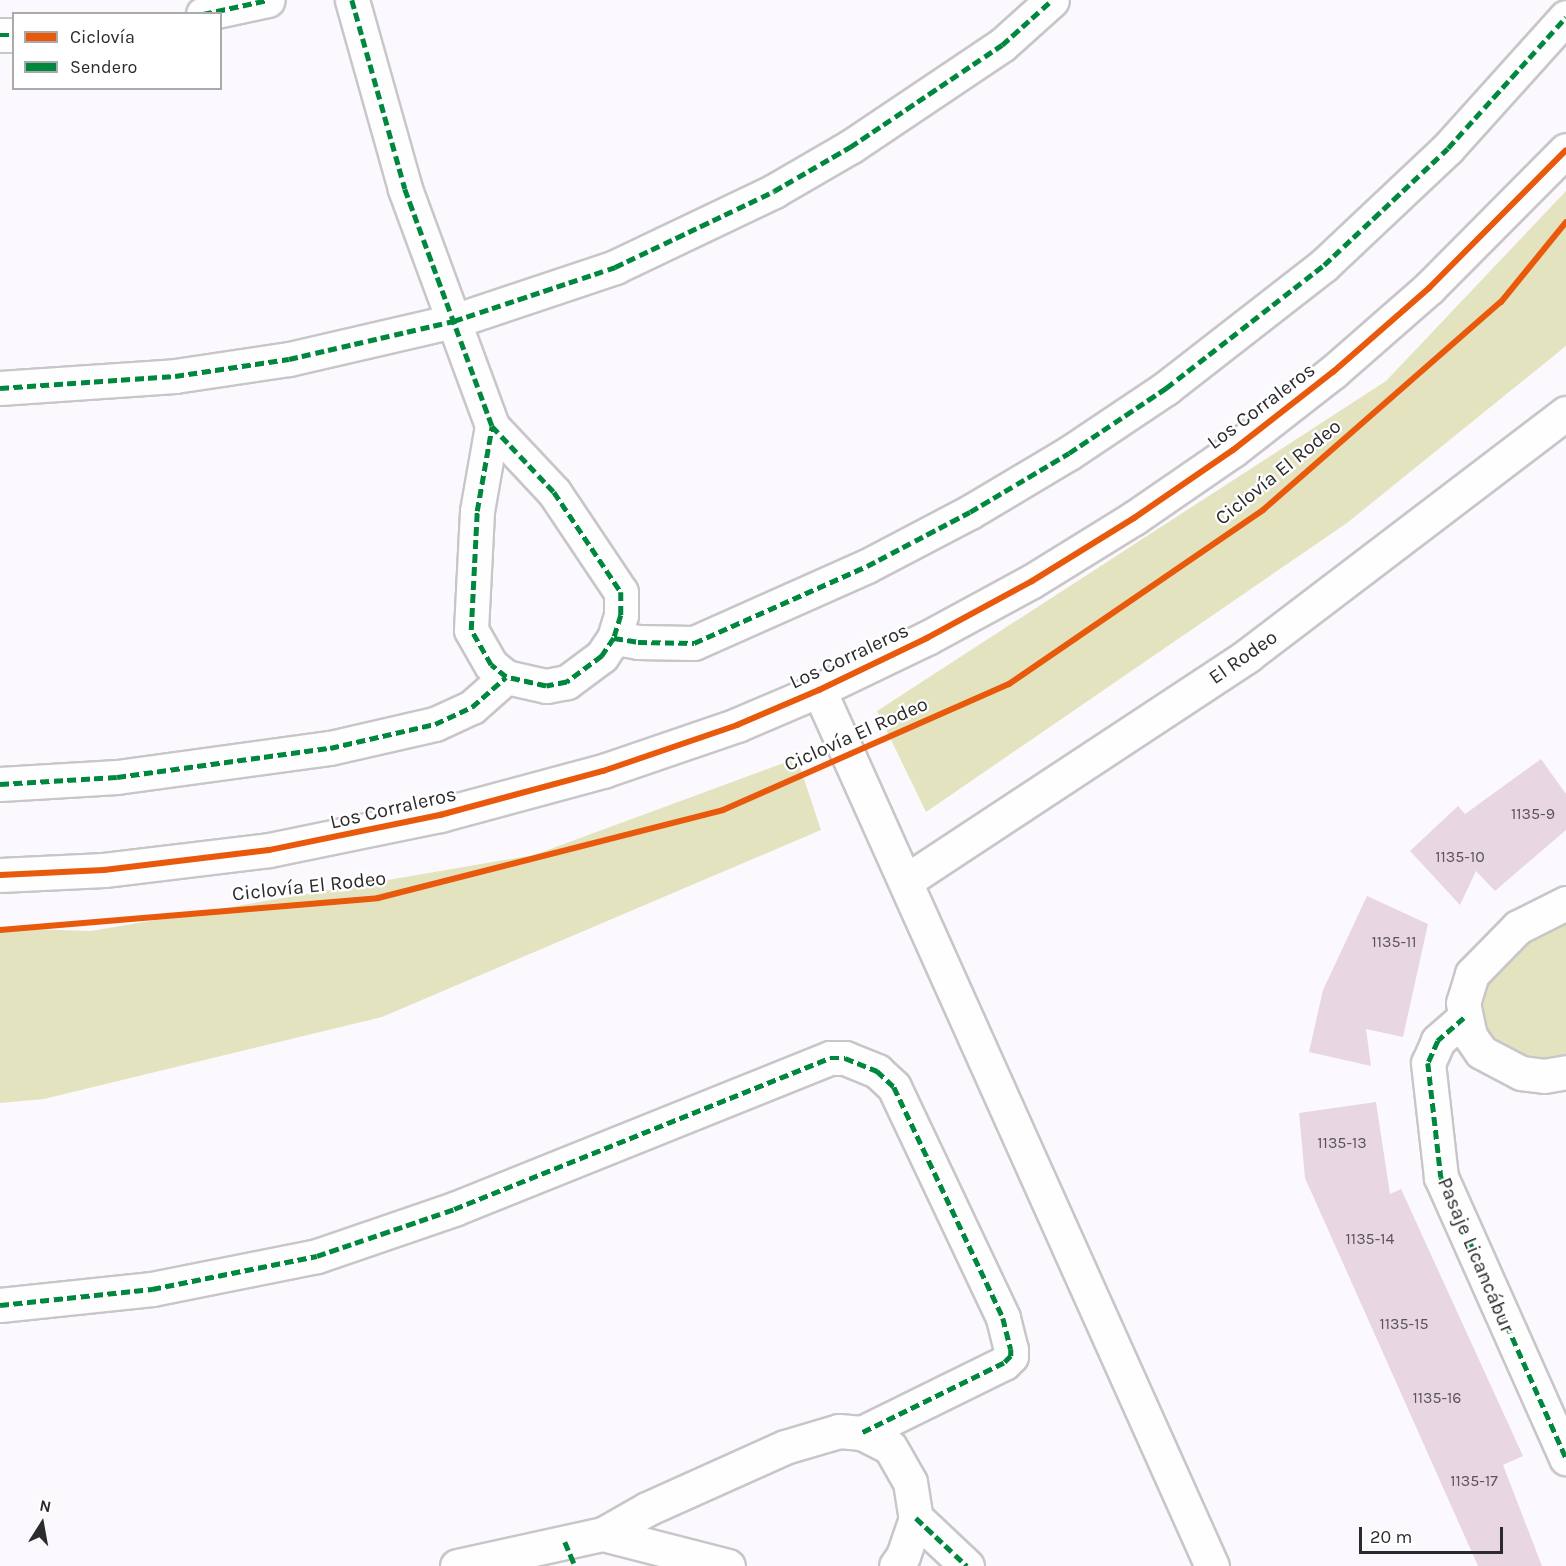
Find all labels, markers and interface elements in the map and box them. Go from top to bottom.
legend [12,12,222,90]
text: Ciclovía [70,26,135,48]
text: Sendero [70,56,137,78]
street label: Los Corraleros [1202,358,1320,454]
street label: Ciclovía El Rodeo [1210,414,1346,530]
street label: Los Corraleros [786,618,912,694]
street label: El Rodeo [1204,625,1282,689]
street label: Ciclovía El Rodeo [780,692,932,776]
street label: Los Corraleros [328,782,458,834]
house number: 1135-9 [1511,804,1555,824]
house number: 1135-10 [1435,847,1485,867]
street label: Ciclovía El Rodeo [231,866,387,906]
house number: 1135-11 [1371,932,1417,952]
house number: 1135-13 [1317,1133,1367,1153]
street label: Pasaje Licancábur [1432,1174,1520,1336]
house number: 1135-14 [1346,1229,1394,1249]
house number: 1135-15 [1380,1314,1428,1334]
house number: 1135-16 [1412,1388,1462,1408]
house number: 1135-17 [1450,1471,1498,1491]
north arrow [12,1494,72,1554]
text: N [38,1495,53,1516]
scale bar [1362,1515,1506,1553]
text: 20 m [1370,1526,1412,1548]

